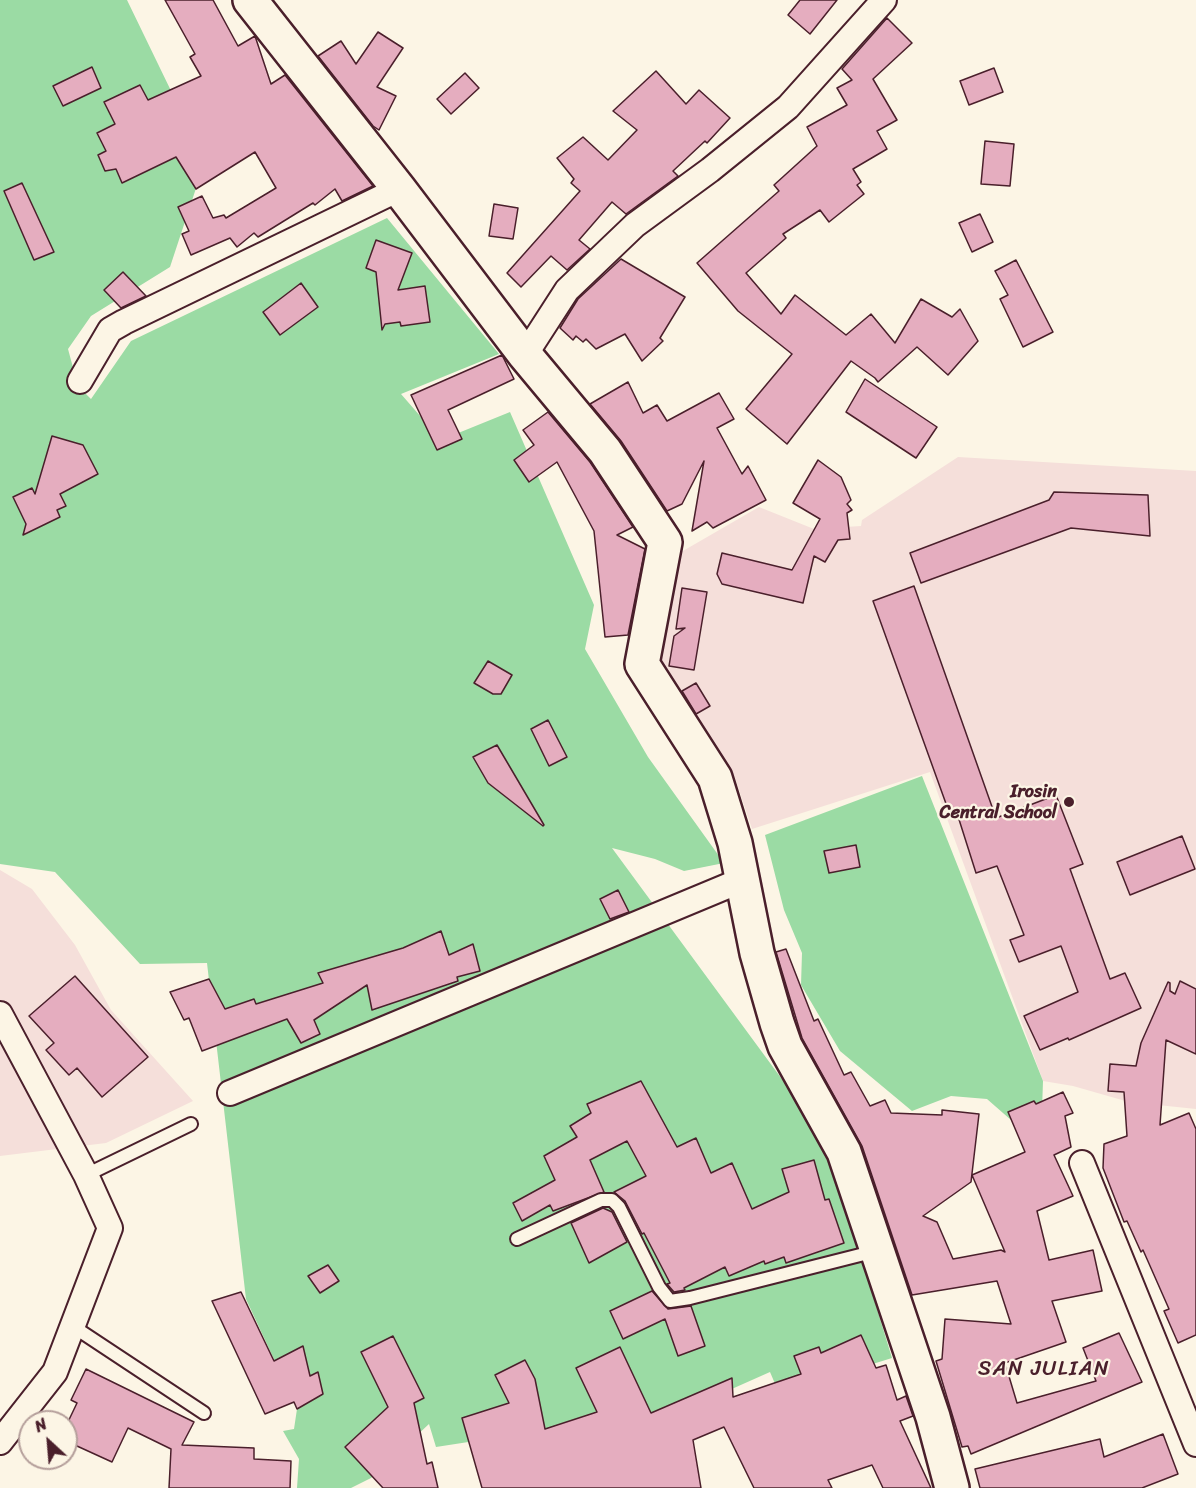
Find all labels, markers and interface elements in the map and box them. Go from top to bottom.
place label: Irosin Central School [940,781,1057,824]
marker: Irosin Central School [1062,795,1076,809]
district label: SAN JULIAN [979,1357,1109,1383]
north arrow [18,1410,78,1470]
text: N [29,1410,52,1441]

